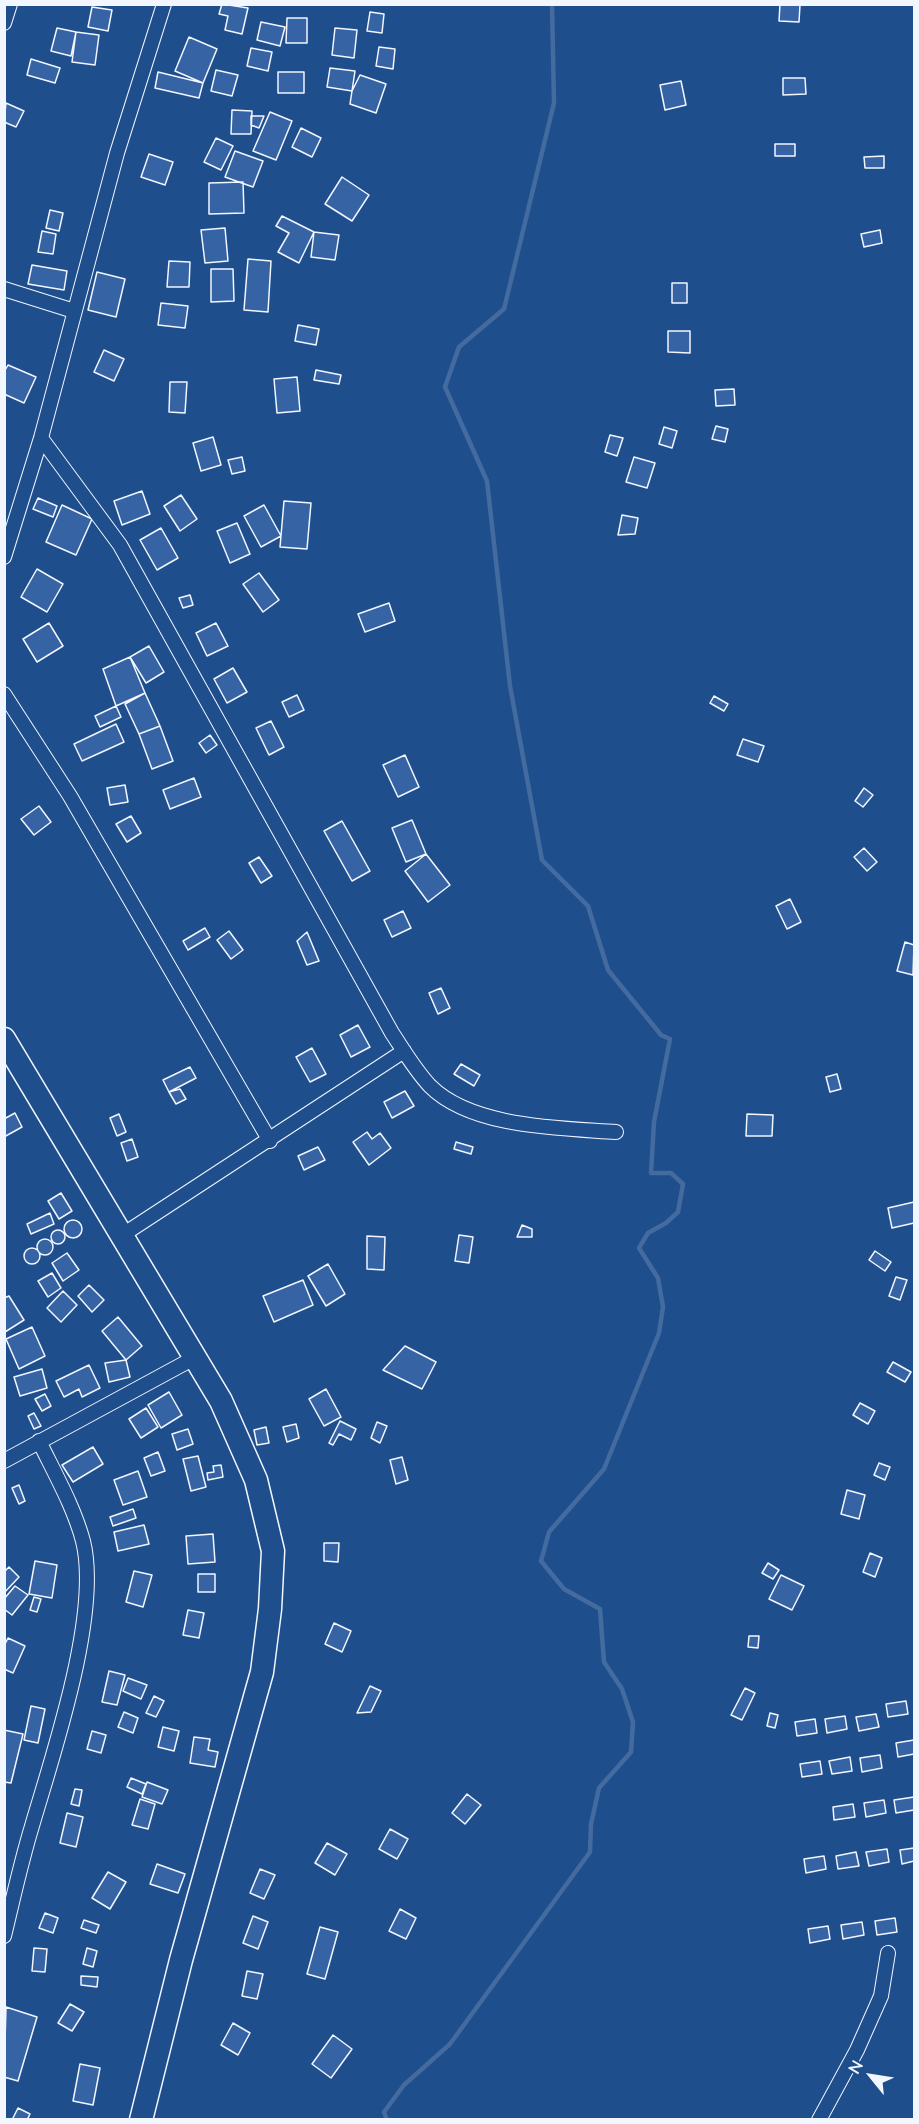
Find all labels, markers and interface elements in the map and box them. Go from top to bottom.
north arrow [841,2046,901,2106]
text: N [844,2057,866,2077]

